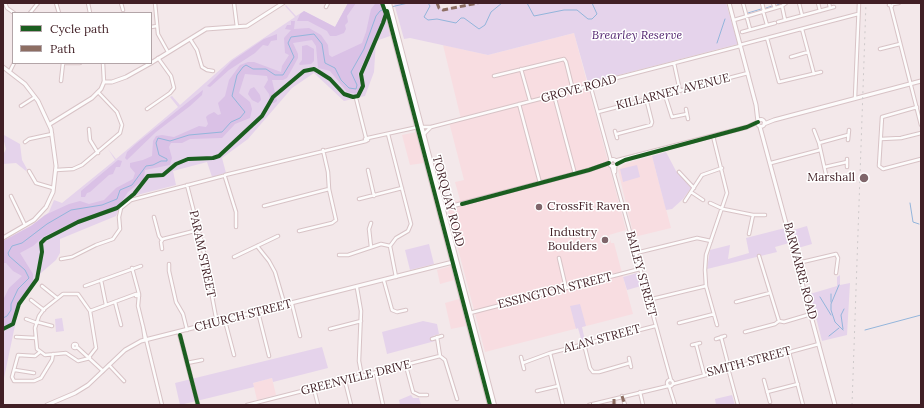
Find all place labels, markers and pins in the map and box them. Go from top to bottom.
place label: Marshall [807,171,855,185]
marker: Marshall [858,172,870,184]
place label: CrossFit Raven [547,200,630,214]
marker: CrossFit Raven [534,202,544,212]
place label: Industry Boulders [548,226,597,254]
marker: Industry Boulders [600,235,610,245]

